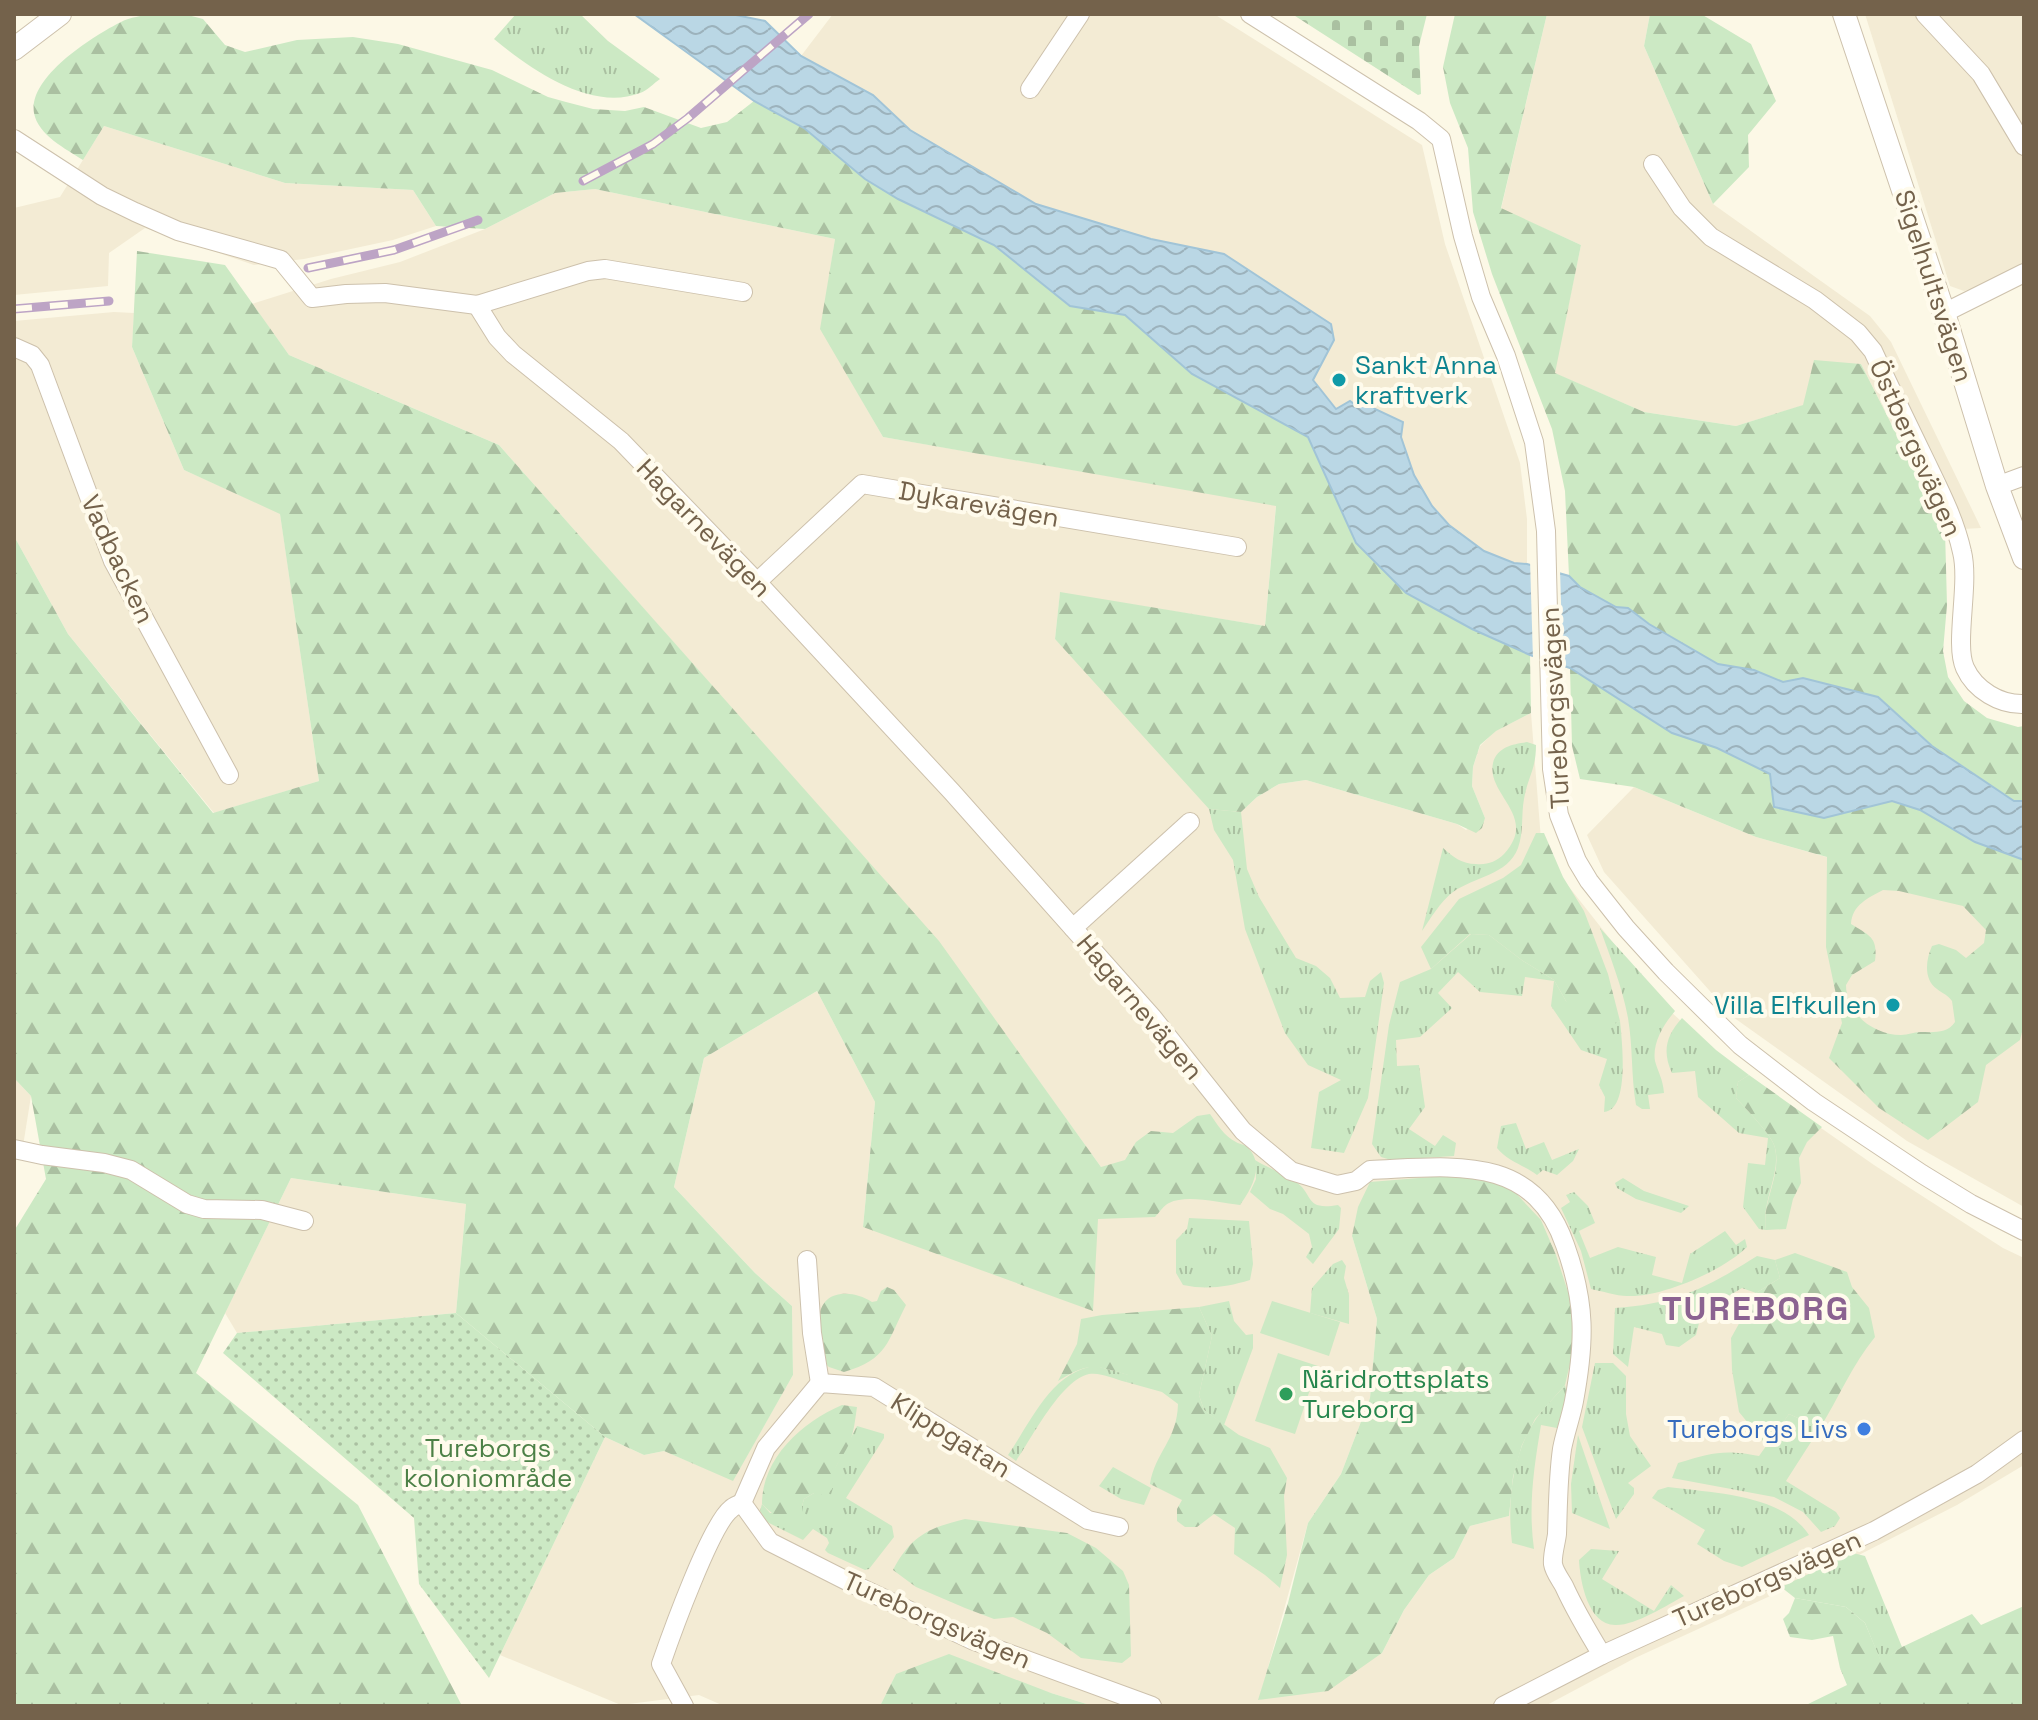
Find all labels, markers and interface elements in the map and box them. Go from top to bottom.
street label: Sigelhultsvägen [1887,186,1981,386]
place label: Sankt Anna kraftverk [1355,348,1497,412]
street label: Östbergsvägen [1862,354,1970,542]
marker: Sankt Anna kraftverk [1330,371,1348,389]
street label: Hagarnevägen [629,451,779,605]
street label: Dykarevägen [896,473,1062,535]
street label: Vadbacken [73,489,163,629]
street label: Tureborgsvägen [1533,606,1577,810]
street label: Hagarnevägen [1069,927,1211,1087]
place label: Villa Elfkullen [1714,988,1877,1022]
marker: Villa Elfkullen [1884,996,1902,1014]
district label: TUREBORG [1662,1287,1850,1330]
place label: Näridrottsplats Tureborg [1302,1362,1489,1426]
street label: Klippgatan [884,1385,1018,1485]
marker: Näridrottsplats Tureborg [1277,1385,1295,1403]
place label: Tureborgs Livs [1667,1412,1848,1446]
marker: Tureborgs Livs [1855,1420,1873,1438]
park label: Tureborgs koloniområde [404,1431,572,1495]
street label: Tureborgsvägen [1668,1522,1866,1636]
street label: Tureborgsvägen [838,1563,1036,1677]

